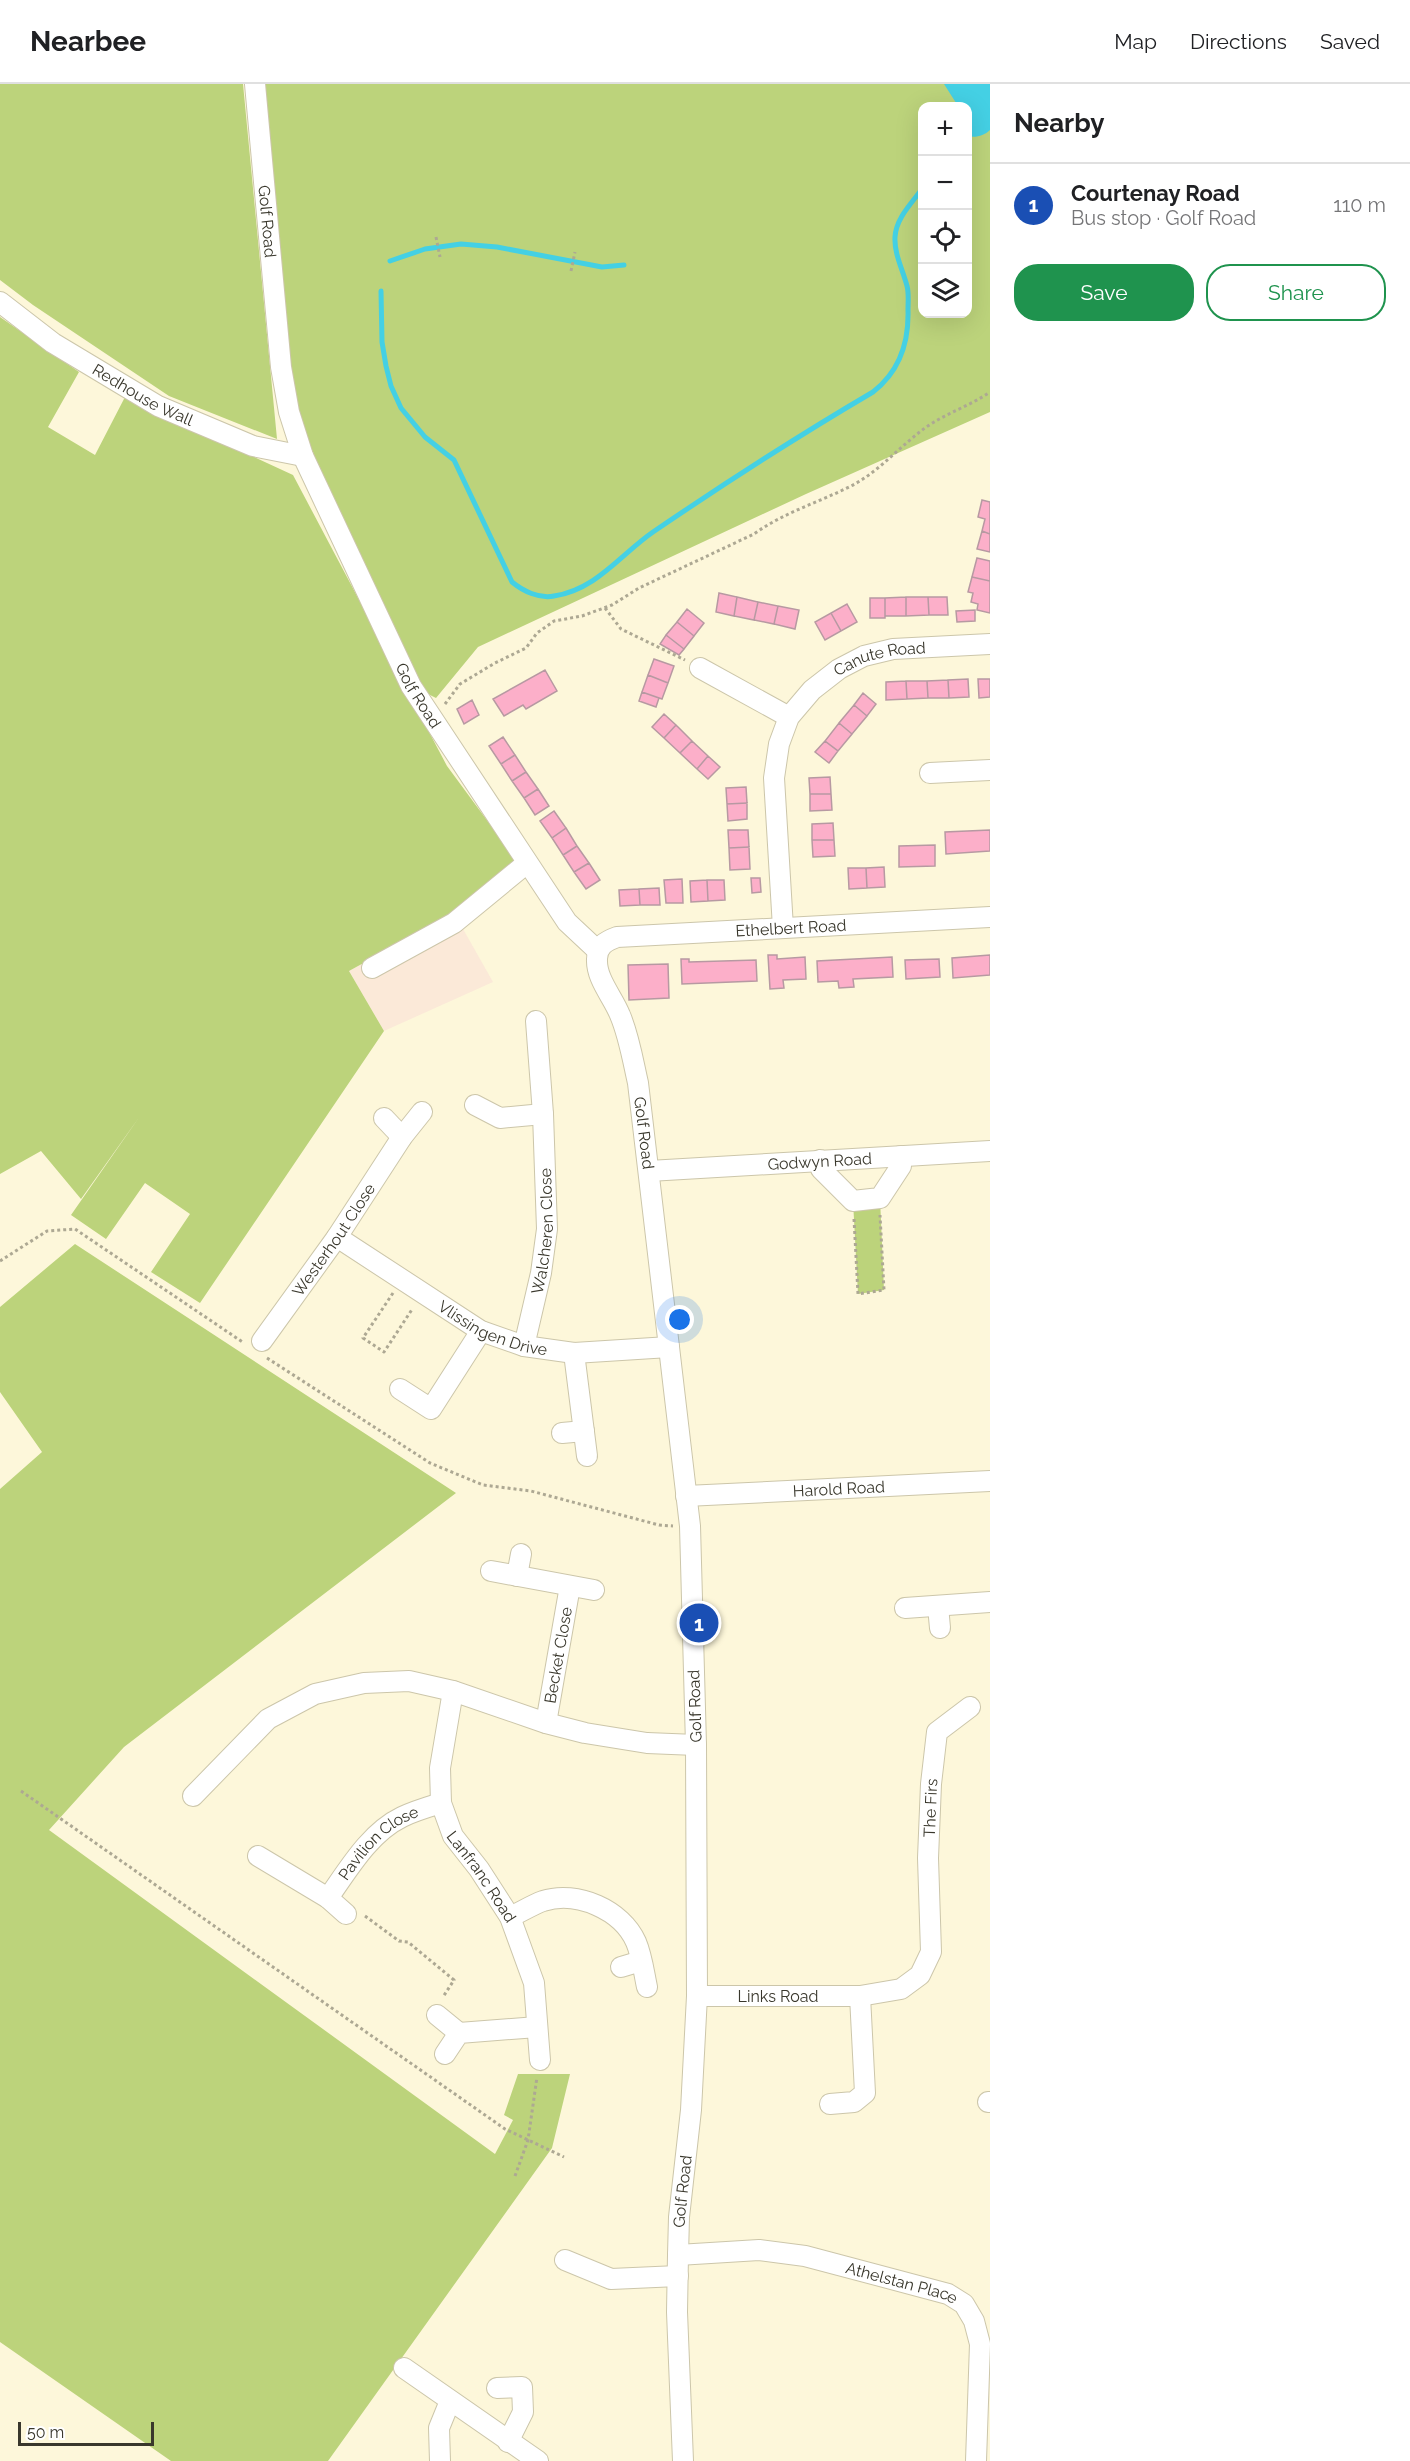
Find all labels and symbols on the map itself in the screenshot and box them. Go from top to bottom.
street label: Golf Road [255,184,280,259]
street label: Redhouse Wall [89,360,197,430]
street label: Canute Road [830,638,926,680]
street label: Golf Road [392,660,446,732]
street label: Ethelbert Road [735,915,847,940]
street label: Golf Road [630,1096,658,1170]
street label: Godwyn Road [767,1148,872,1174]
street label: Walcheren Close [527,1168,557,1296]
street label: Westerhout Close [288,1180,379,1300]
street label: Vlissingen Drive [435,1296,549,1359]
your location [665,1305,694,1334]
street label: Harold Road [792,1477,885,1500]
pin: 1 [680,1600,718,1646]
street label: Becket Close [540,1605,576,1705]
street label: Golf Road [684,1669,706,1743]
street label: The Firs [919,1777,941,1838]
street label: Pavilion Close [334,1802,421,1883]
street label: Lanfranc Road [443,1827,520,1926]
street label: Links Road [738,1987,818,2006]
street label: Golf Road [669,2154,695,2228]
street label: Athelstan Place [844,2258,962,2307]
scale bar [18,2419,154,2446]

